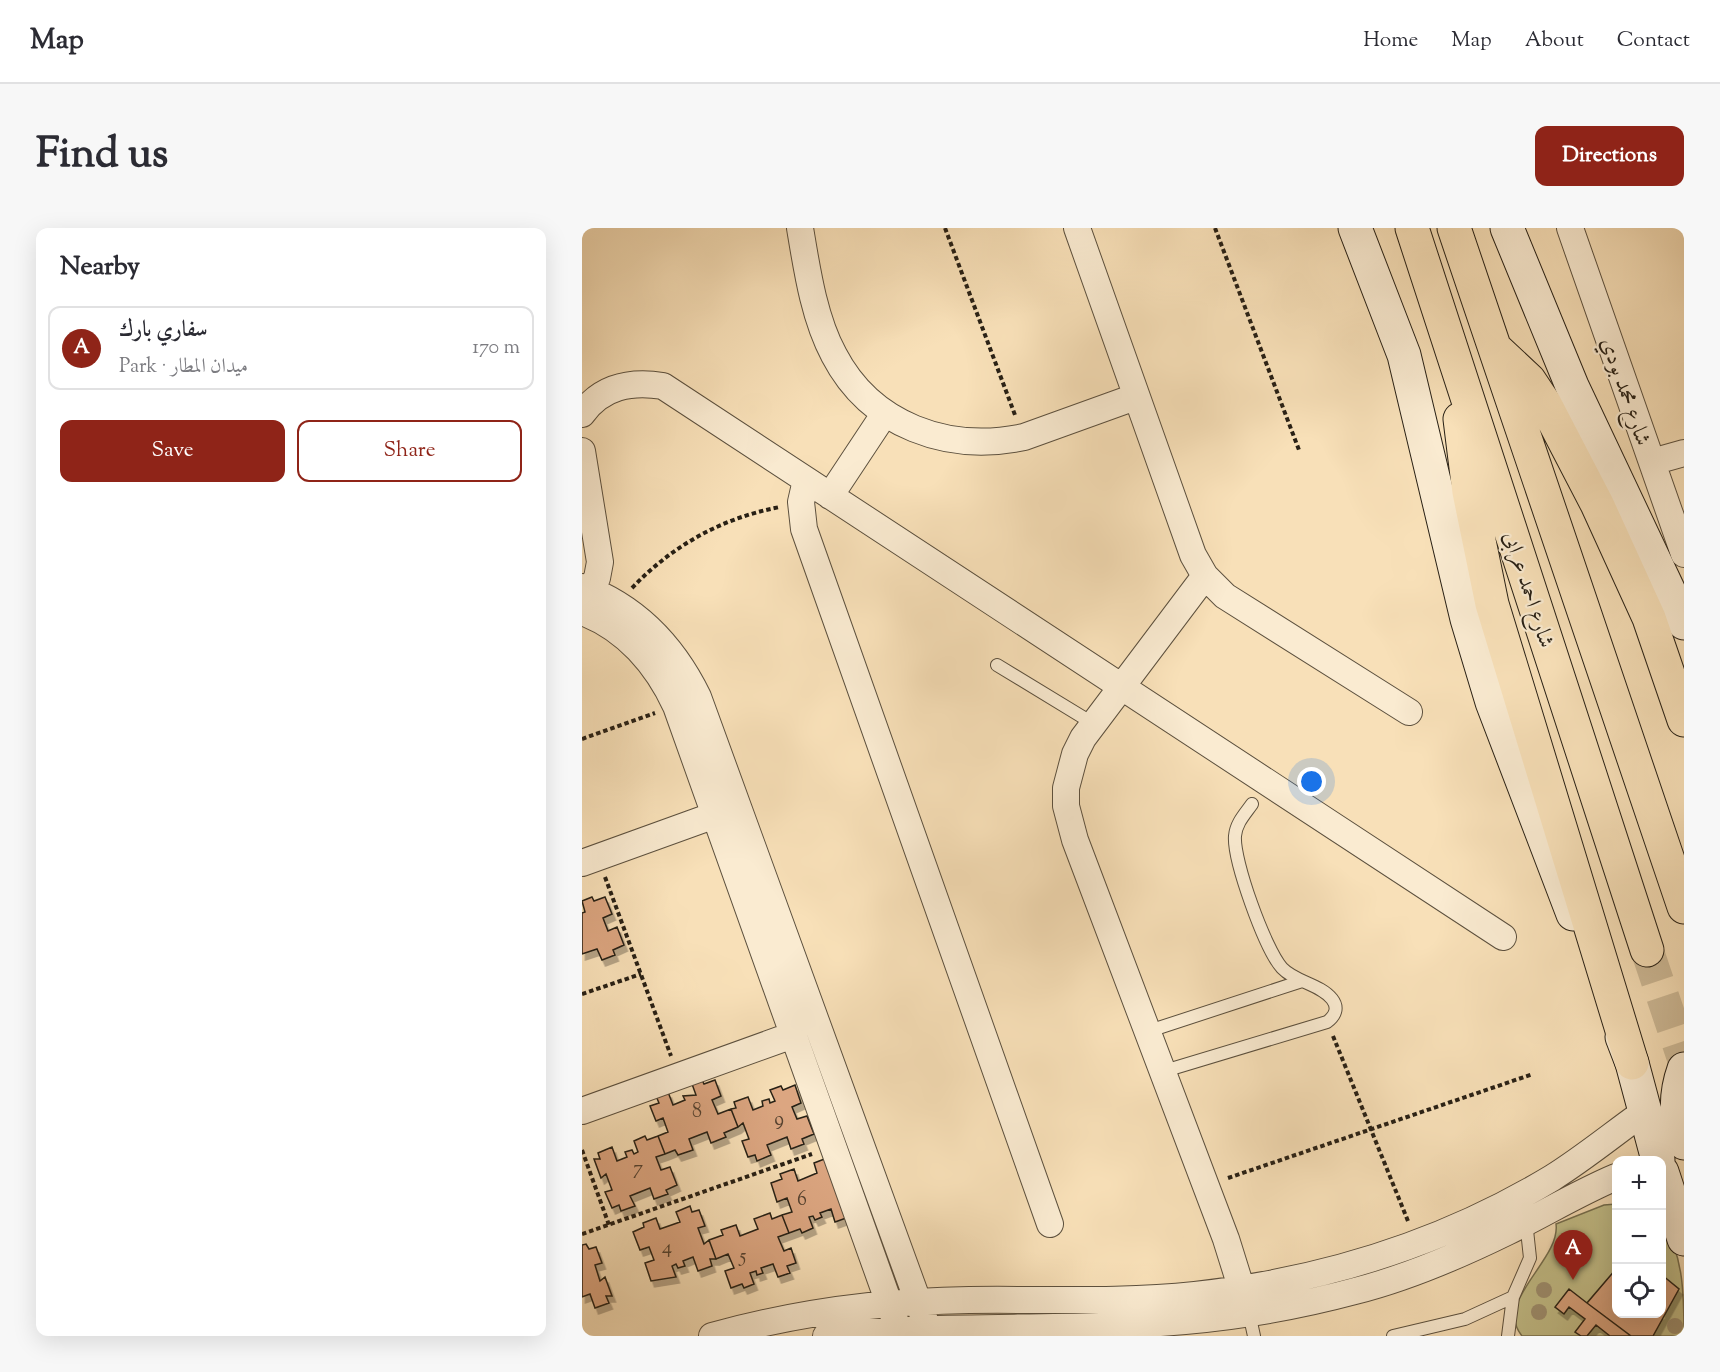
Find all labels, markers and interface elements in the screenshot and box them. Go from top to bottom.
text: Map [30,21,84,61]
text: Home [1363,26,1418,56]
text: Map [1451,26,1492,56]
text: About [1525,26,1584,56]
text: Contact [1617,26,1690,56]
text: Find us [36,126,168,186]
button: Directions [1535,126,1684,186]
text: Nearby [60,249,140,286]
text: سفاري بارك [119,315,208,347]
text: A [73,334,90,363]
text: 170 m [472,334,520,363]
street label: شارع محمد بودي [1591,334,1658,450]
text: Park · ميدان المطار [119,353,248,382]
button: Save [60,420,285,482]
button: Share [297,420,522,482]
street label: شارع احمد عرابى [1493,528,1561,652]
your location [1297,767,1326,796]
house number: 8 [692,1098,702,1127]
house number: 9 [774,1106,784,1135]
house number: 7 [633,1155,643,1184]
map controls [1612,1156,1666,1318]
button: + [1612,1156,1666,1210]
house number: 6 [797,1186,807,1215]
button: − [1612,1210,1666,1264]
pin: A [1554,1230,1592,1280]
house number: 4 [662,1234,672,1263]
house number: 5 [739,1243,747,1272]
button: locate [1612,1264,1666,1318]

